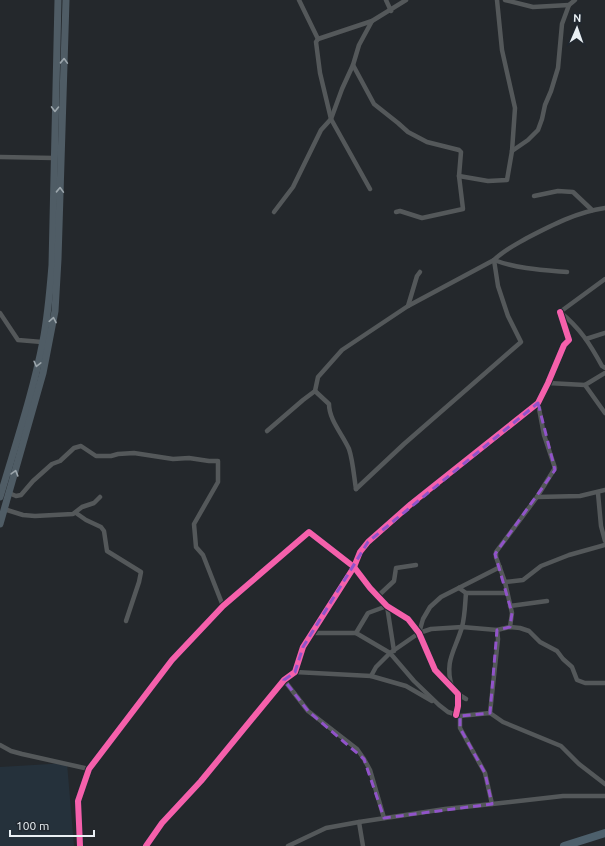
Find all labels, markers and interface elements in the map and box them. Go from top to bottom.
north arrow [557,8,597,48]
text: N [573,12,582,24]
one-way arrow [60,58,68,64]
one-way arrow [51,106,59,112]
one-way arrow [56,187,64,193]
one-way arrow [48,317,57,323]
one-way arrow [34,360,42,367]
one-way arrow [10,470,18,477]
scale bar [10,812,94,838]
text: 100 m [16,819,49,832]

